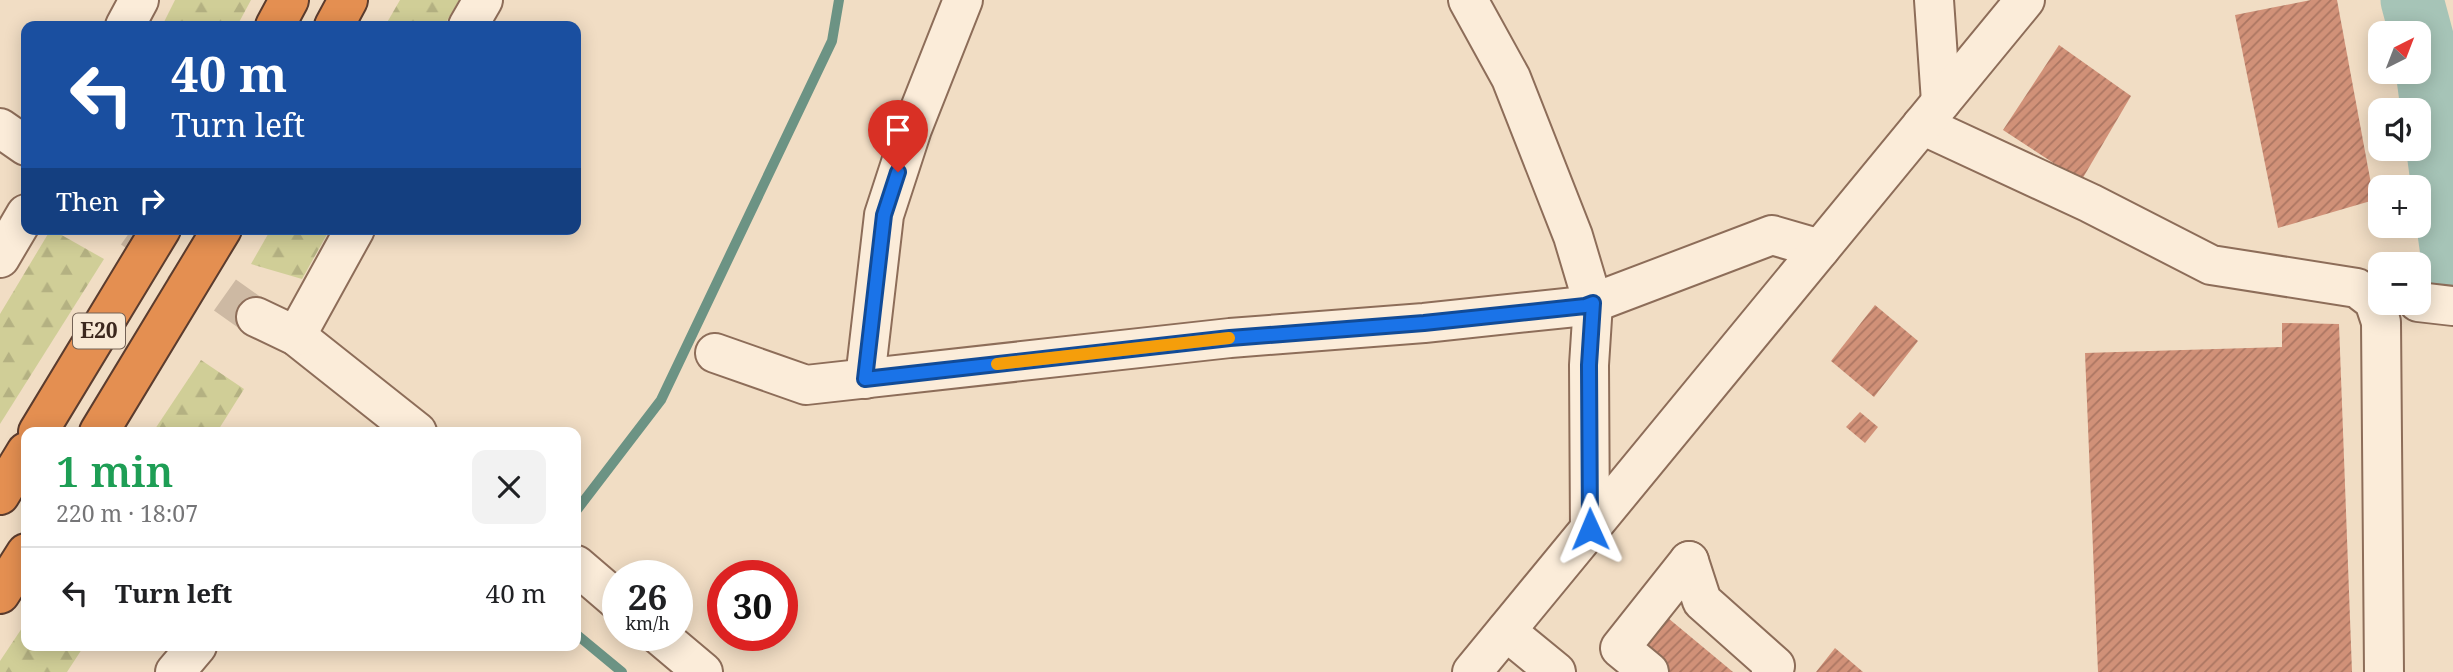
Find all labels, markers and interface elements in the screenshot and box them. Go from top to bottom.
north arrow [2368,21,2431,84]
map controls [2368,21,2431,315]
text: 40 m [171,40,287,106]
icon: left [56,49,147,140]
button: sound [2368,98,2431,161]
pin [868,100,928,172]
text: Turn left [171,103,305,146]
icon: arrive [879,111,917,149]
button: + [2368,175,2431,238]
icon: right [133,182,171,220]
text: Then [56,183,119,219]
button: − [2368,252,2431,315]
road number: E20 [73,314,125,348]
text: 1 min [56,442,173,499]
button: close [472,450,546,524]
position arrow [1553,492,1627,566]
text: 220 m · 18:07 [56,497,198,529]
speed limit sign: 30 [707,560,798,651]
text: 26 [628,573,667,620]
icon: left [56,574,94,612]
text: Turn left [115,575,232,611]
text: 40 m [486,575,546,611]
text: km/h [625,611,670,635]

